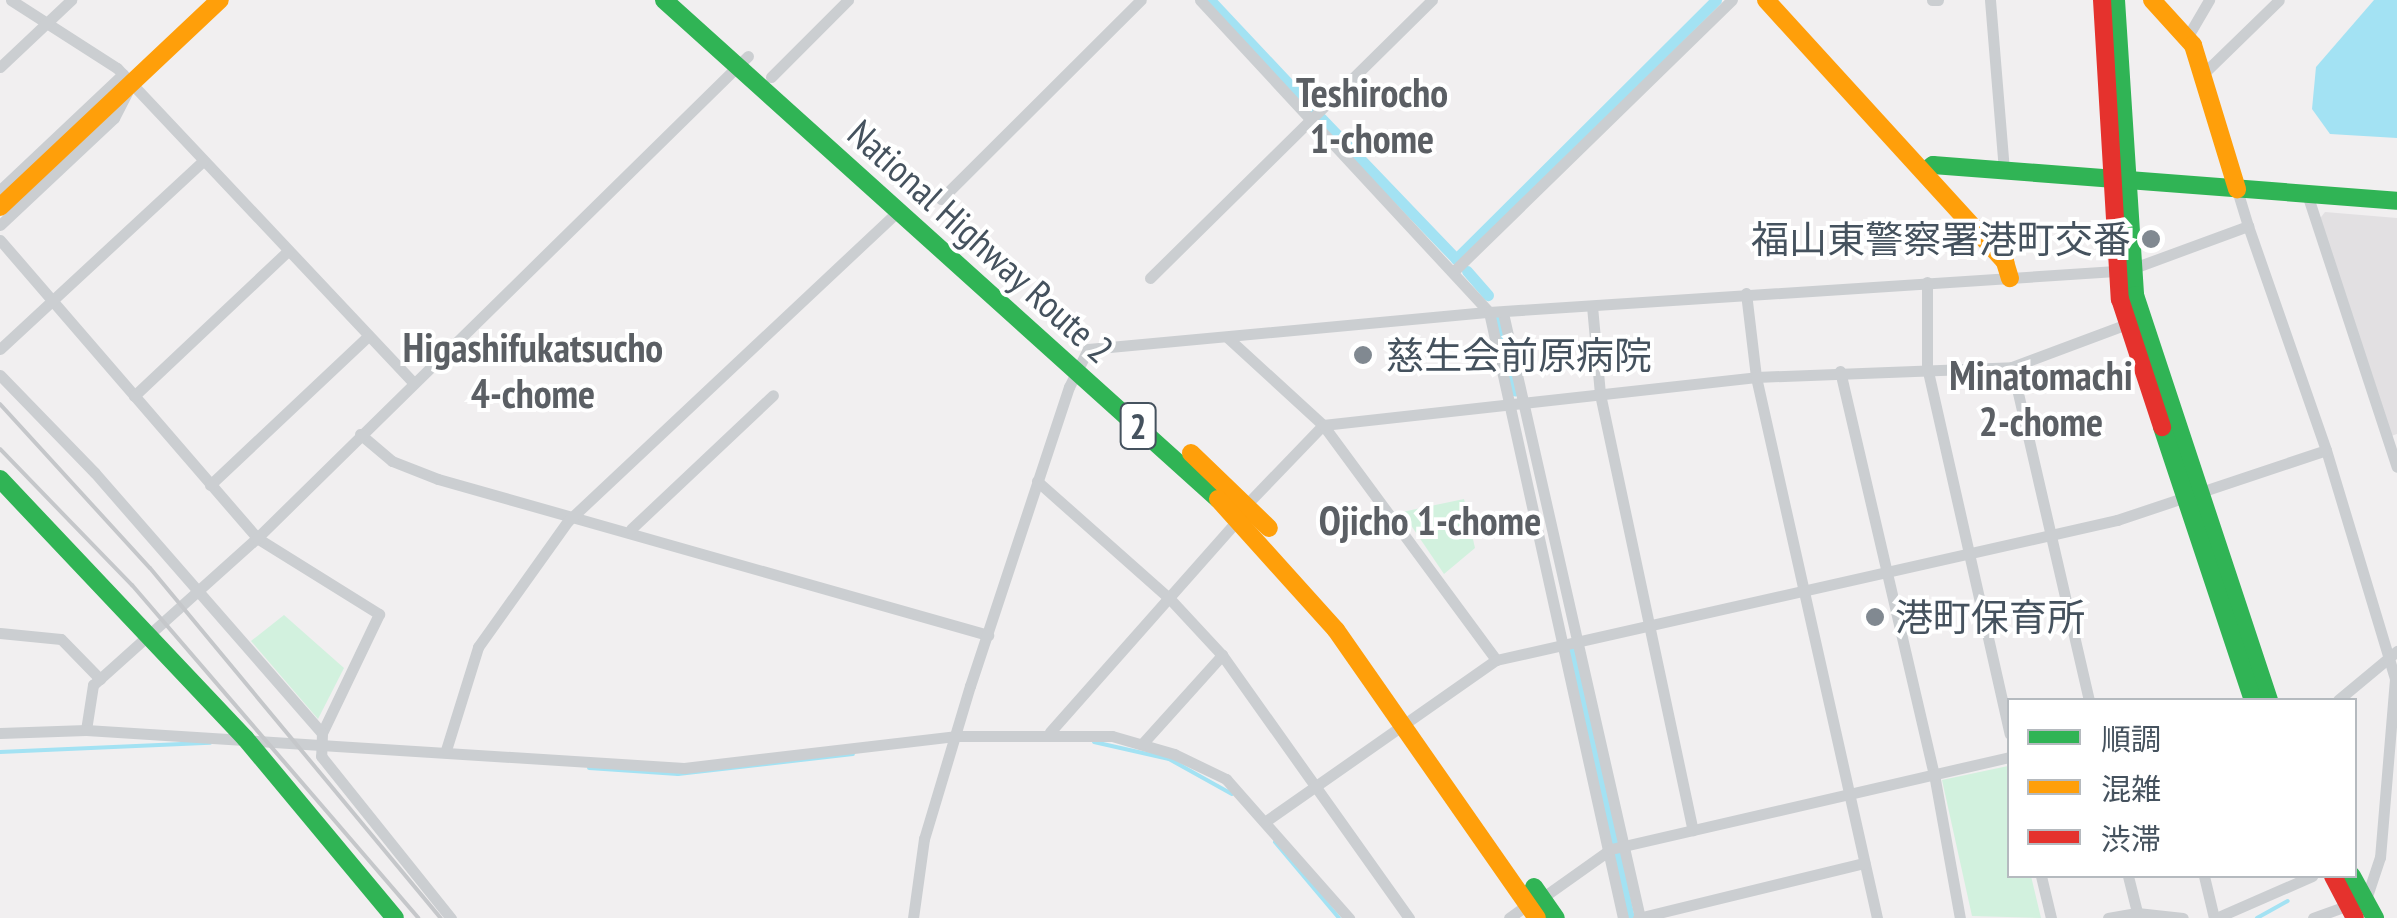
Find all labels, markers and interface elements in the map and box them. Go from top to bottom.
district label: Teshirocho 1-chome [1296,68,1448,162]
street label: National Highway Route 2 [839,110,1123,372]
place label: 福山東警察署港町交番 [1751,216,2131,262]
marker: 福山東警察署港町交番 [2140,228,2162,250]
district label: Higashifukatsucho 4-chome [403,323,663,417]
place label: 慈生会前原病院 [1386,332,1652,378]
marker: 慈生会前原病院 [1350,342,1376,368]
district label: Minatomachi 2-chome [1949,351,2133,445]
road number: 2 [1118,396,1158,456]
district label: Ojicho 1-chome [1319,496,1541,544]
place label: 港町保育所 [1895,594,2085,640]
marker: 港町保育所 [1864,606,1886,628]
legend [2007,698,2357,878]
text: 順調 [2101,719,2161,758]
text: 混雑 [2101,769,2161,808]
text: 渋滞 [2101,819,2161,858]

